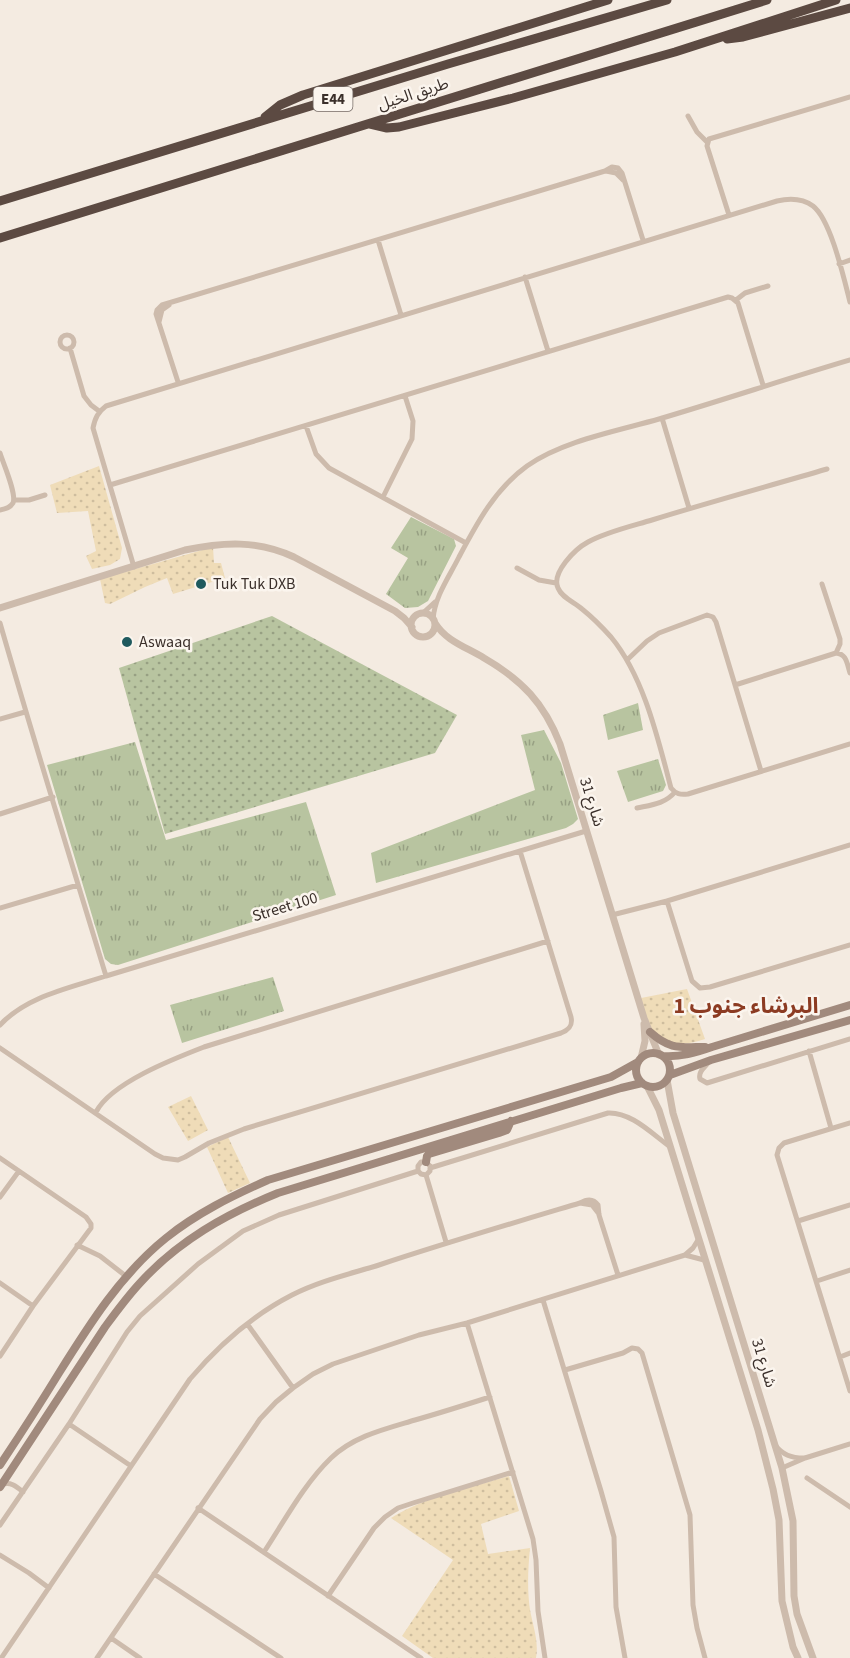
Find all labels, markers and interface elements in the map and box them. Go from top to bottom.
street label: طريق الخيل [375,72,451,116]
road number: E44 [314,87,352,111]
place label: Tuk Tuk DXB [213,573,296,595]
marker: Tuk Tuk DXB [194,577,208,591]
place label: Aswaaq [139,631,191,653]
marker: Aswaaq [120,635,134,649]
street label: شارع 31 [573,775,610,830]
street label: Street 100 [250,887,320,927]
district label: البرشاء جنوب 1 [673,990,819,1022]
street label: شارع 31 [745,1336,782,1391]

